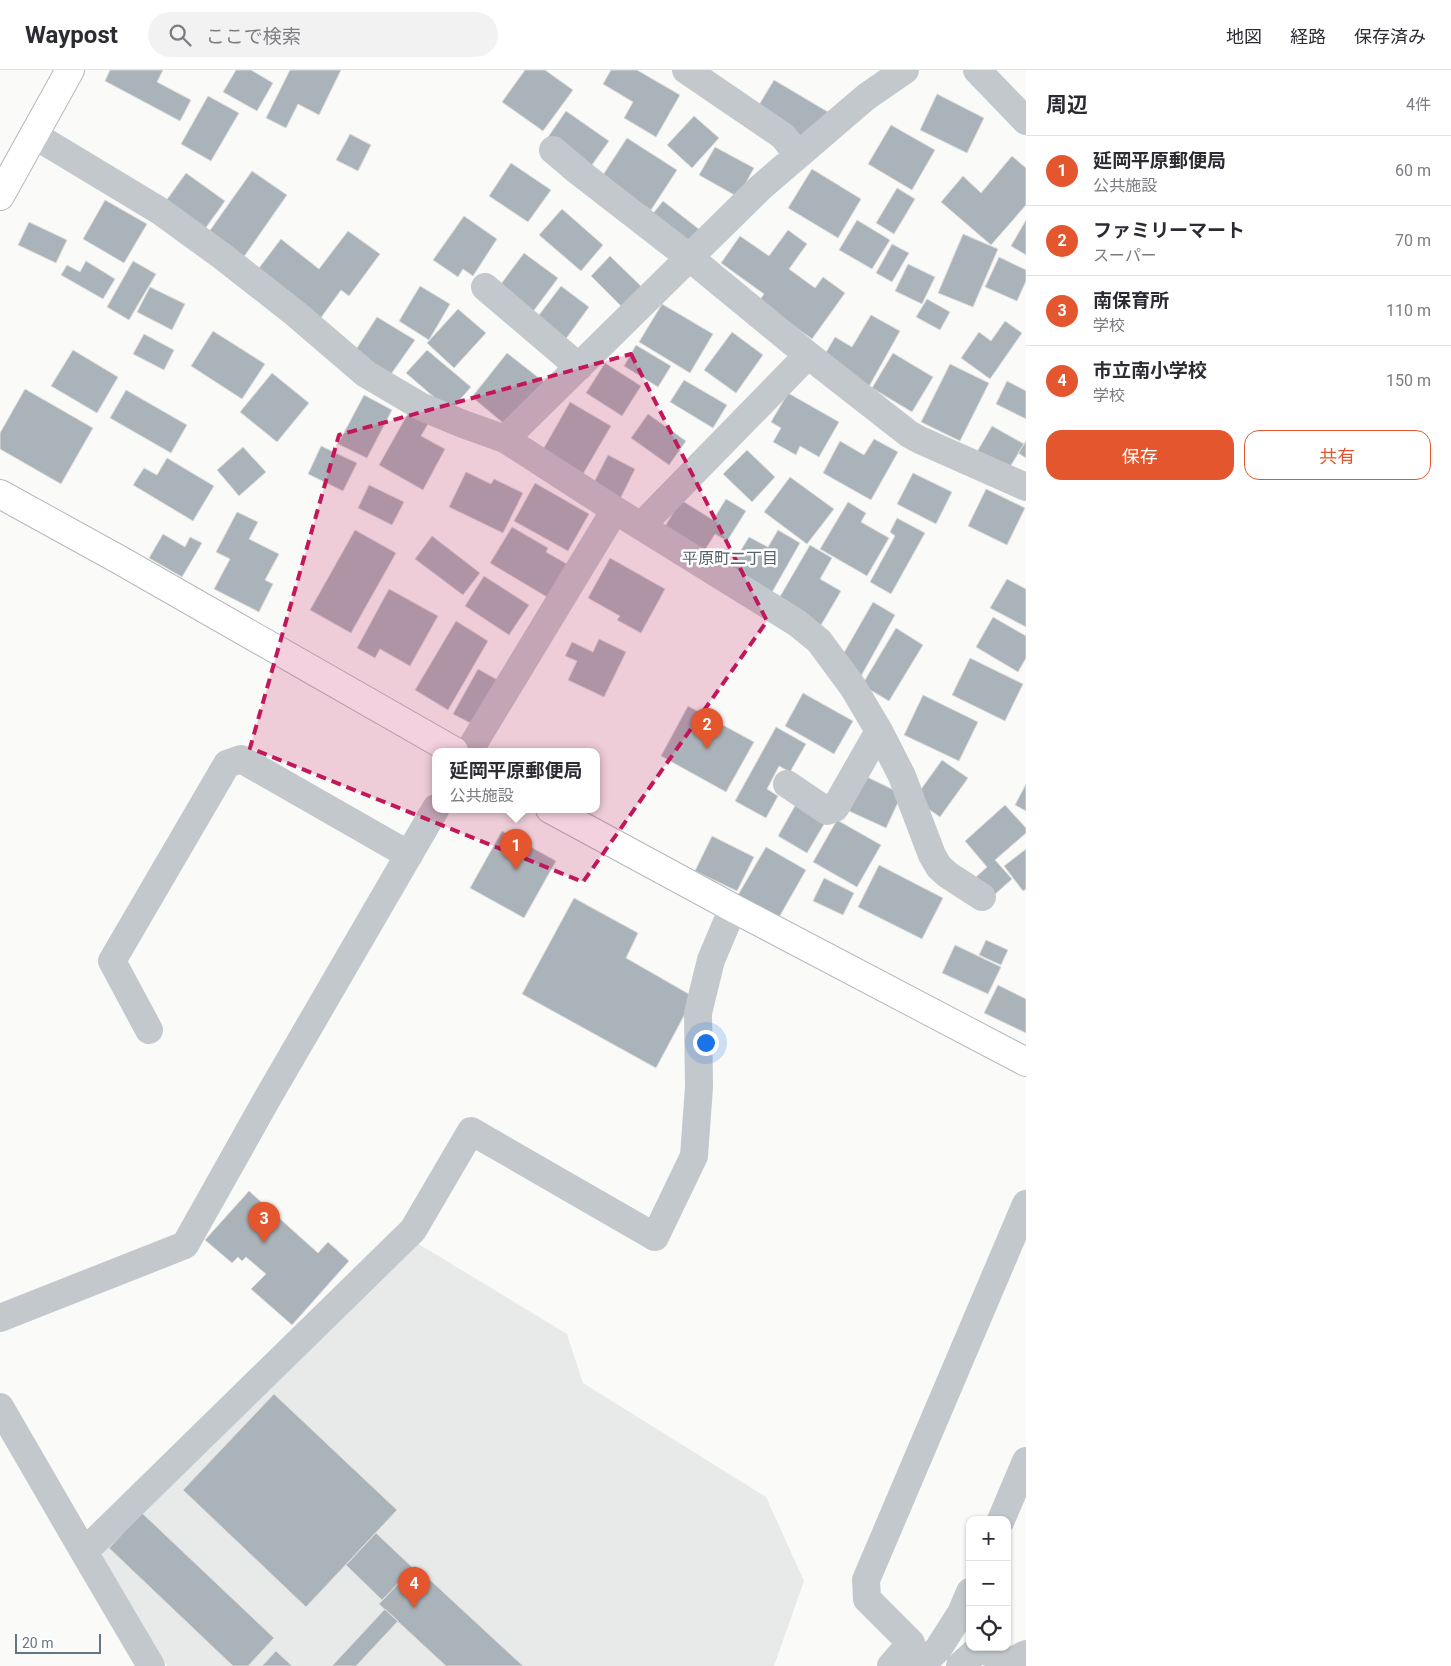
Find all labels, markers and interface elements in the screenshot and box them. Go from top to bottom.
search box [148,12,498,57]
text: Waypost [25,21,118,49]
icon: search [166,21,194,49]
text: ここで検索 [206,25,301,48]
text: 地図 [1226,26,1262,47]
text: 経路 [1290,26,1326,47]
text: 保存済み [1354,26,1426,47]
text: 周辺 [1046,93,1088,117]
text: 4件 [1406,95,1431,114]
text: 延岡平原郵便局 [1093,149,1226,172]
text: 1 [1057,161,1067,180]
text: 60 m [1395,161,1431,180]
text: 公共施設 [1093,176,1157,195]
text: ファミリーマート [1093,219,1245,242]
text: 2 [1057,231,1067,250]
text: 70 m [1395,231,1431,250]
text: スーパー [1093,246,1157,265]
text: 南保育所 [1093,289,1169,312]
text: 3 [1057,301,1067,320]
text: 110 m [1386,301,1431,320]
text: 学校 [1093,316,1125,335]
text: 市立南小学校 [1093,359,1207,382]
text: 4 [1057,371,1067,390]
text: 150 m [1386,371,1431,390]
text: 学校 [1093,386,1125,405]
button: 保存 [1046,430,1234,480]
button: 共有 [1244,430,1431,480]
district label: 平原町二丁目 [682,549,778,568]
pin: 2 [691,708,723,749]
popup [432,748,600,813]
text: 延岡平原郵便局 [449,759,583,782]
text: 公共施設 [449,786,514,805]
pin: 1 [500,829,532,870]
your location [693,1030,719,1056]
pin: 3 [248,1202,280,1243]
map controls [966,1516,1011,1651]
button: + [966,1516,1011,1561]
button: − [966,1561,1011,1606]
pin: 4 [398,1567,430,1608]
button: locate [966,1606,1011,1651]
scale bar [15,1631,101,1654]
text: 20 m [22,1635,54,1651]

